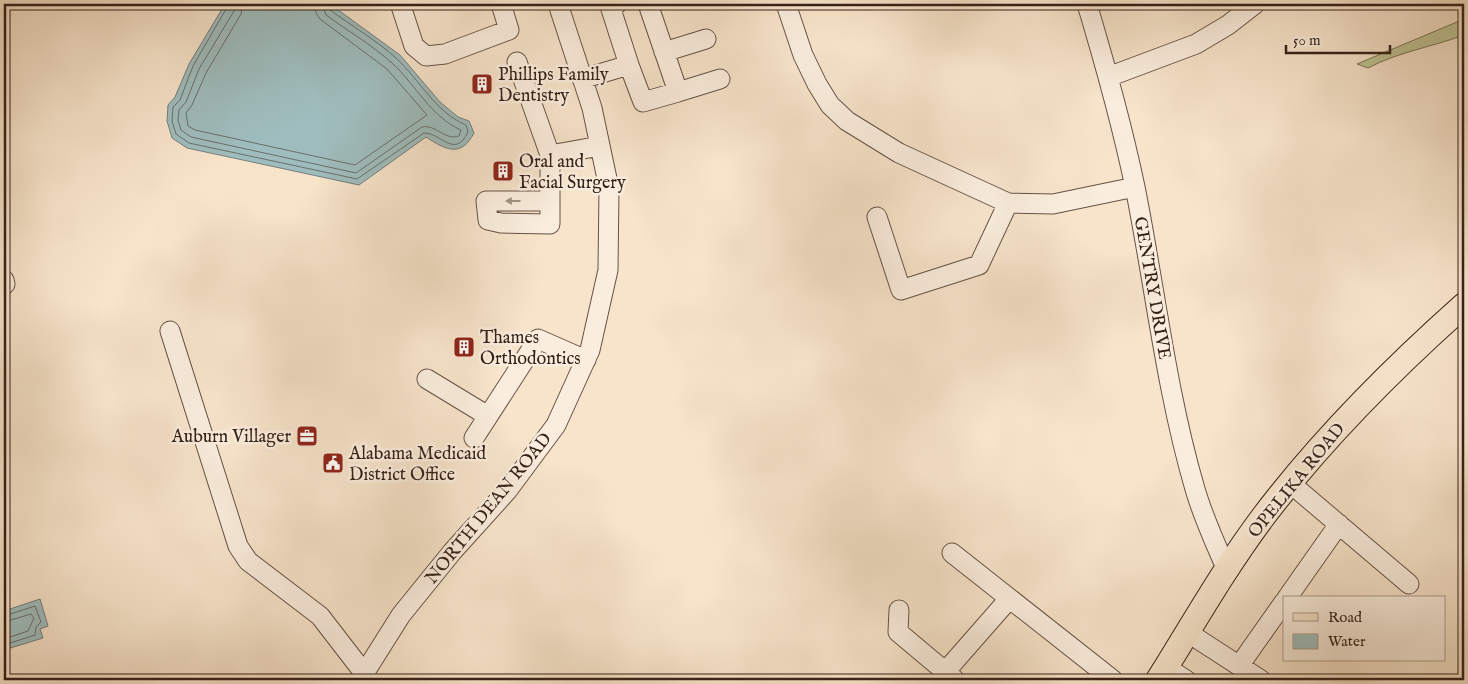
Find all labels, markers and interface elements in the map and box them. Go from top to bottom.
scale bar [1286,22,1389,54]
text: 50 m [1293,31,1321,50]
place label: Phillips Family Dentistry [498,64,609,108]
building icon: Phillips Family Dentistry [470,72,494,96]
place label: Oral and Facial Surgery [519,151,626,195]
building icon: Oral and Facial Surgery [491,159,515,183]
one-way arrow [505,197,521,205]
street label: GENTRY DRIVE [1128,215,1175,362]
place label: Thames Orthodontics [480,327,581,371]
building icon: Thames Orthodontics [452,335,476,359]
street label: OPELIKA ROAD [1244,419,1351,543]
office icon: Auburn Villager [295,424,319,448]
place label: Auburn Villager [171,426,291,449]
street label: NORTH DEAN ROAD [421,428,557,590]
place label: Alabama Medicaid District Office [348,443,487,487]
public building icon: Alabama Medicaid District Office [321,451,345,475]
legend [1283,596,1446,662]
text: Road [1328,608,1363,627]
text: Water [1328,632,1366,651]

